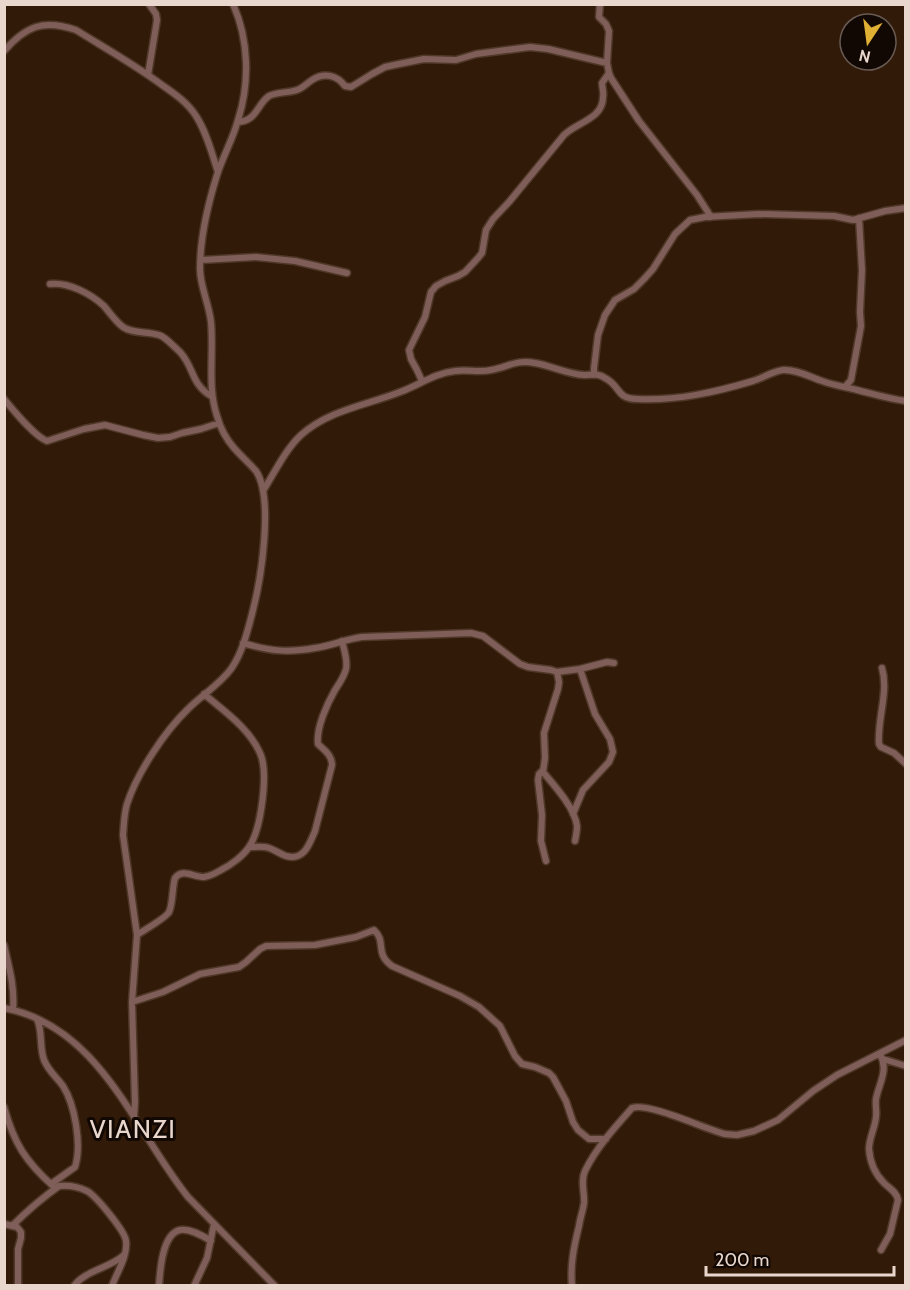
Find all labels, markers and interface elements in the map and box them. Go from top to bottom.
north arrow [838,12,898,72]
text: N [857,46,872,67]
district label: VIANZI [90,1113,176,1145]
scale bar [706,1239,894,1277]
text: 200 m [715,1249,769,1271]

